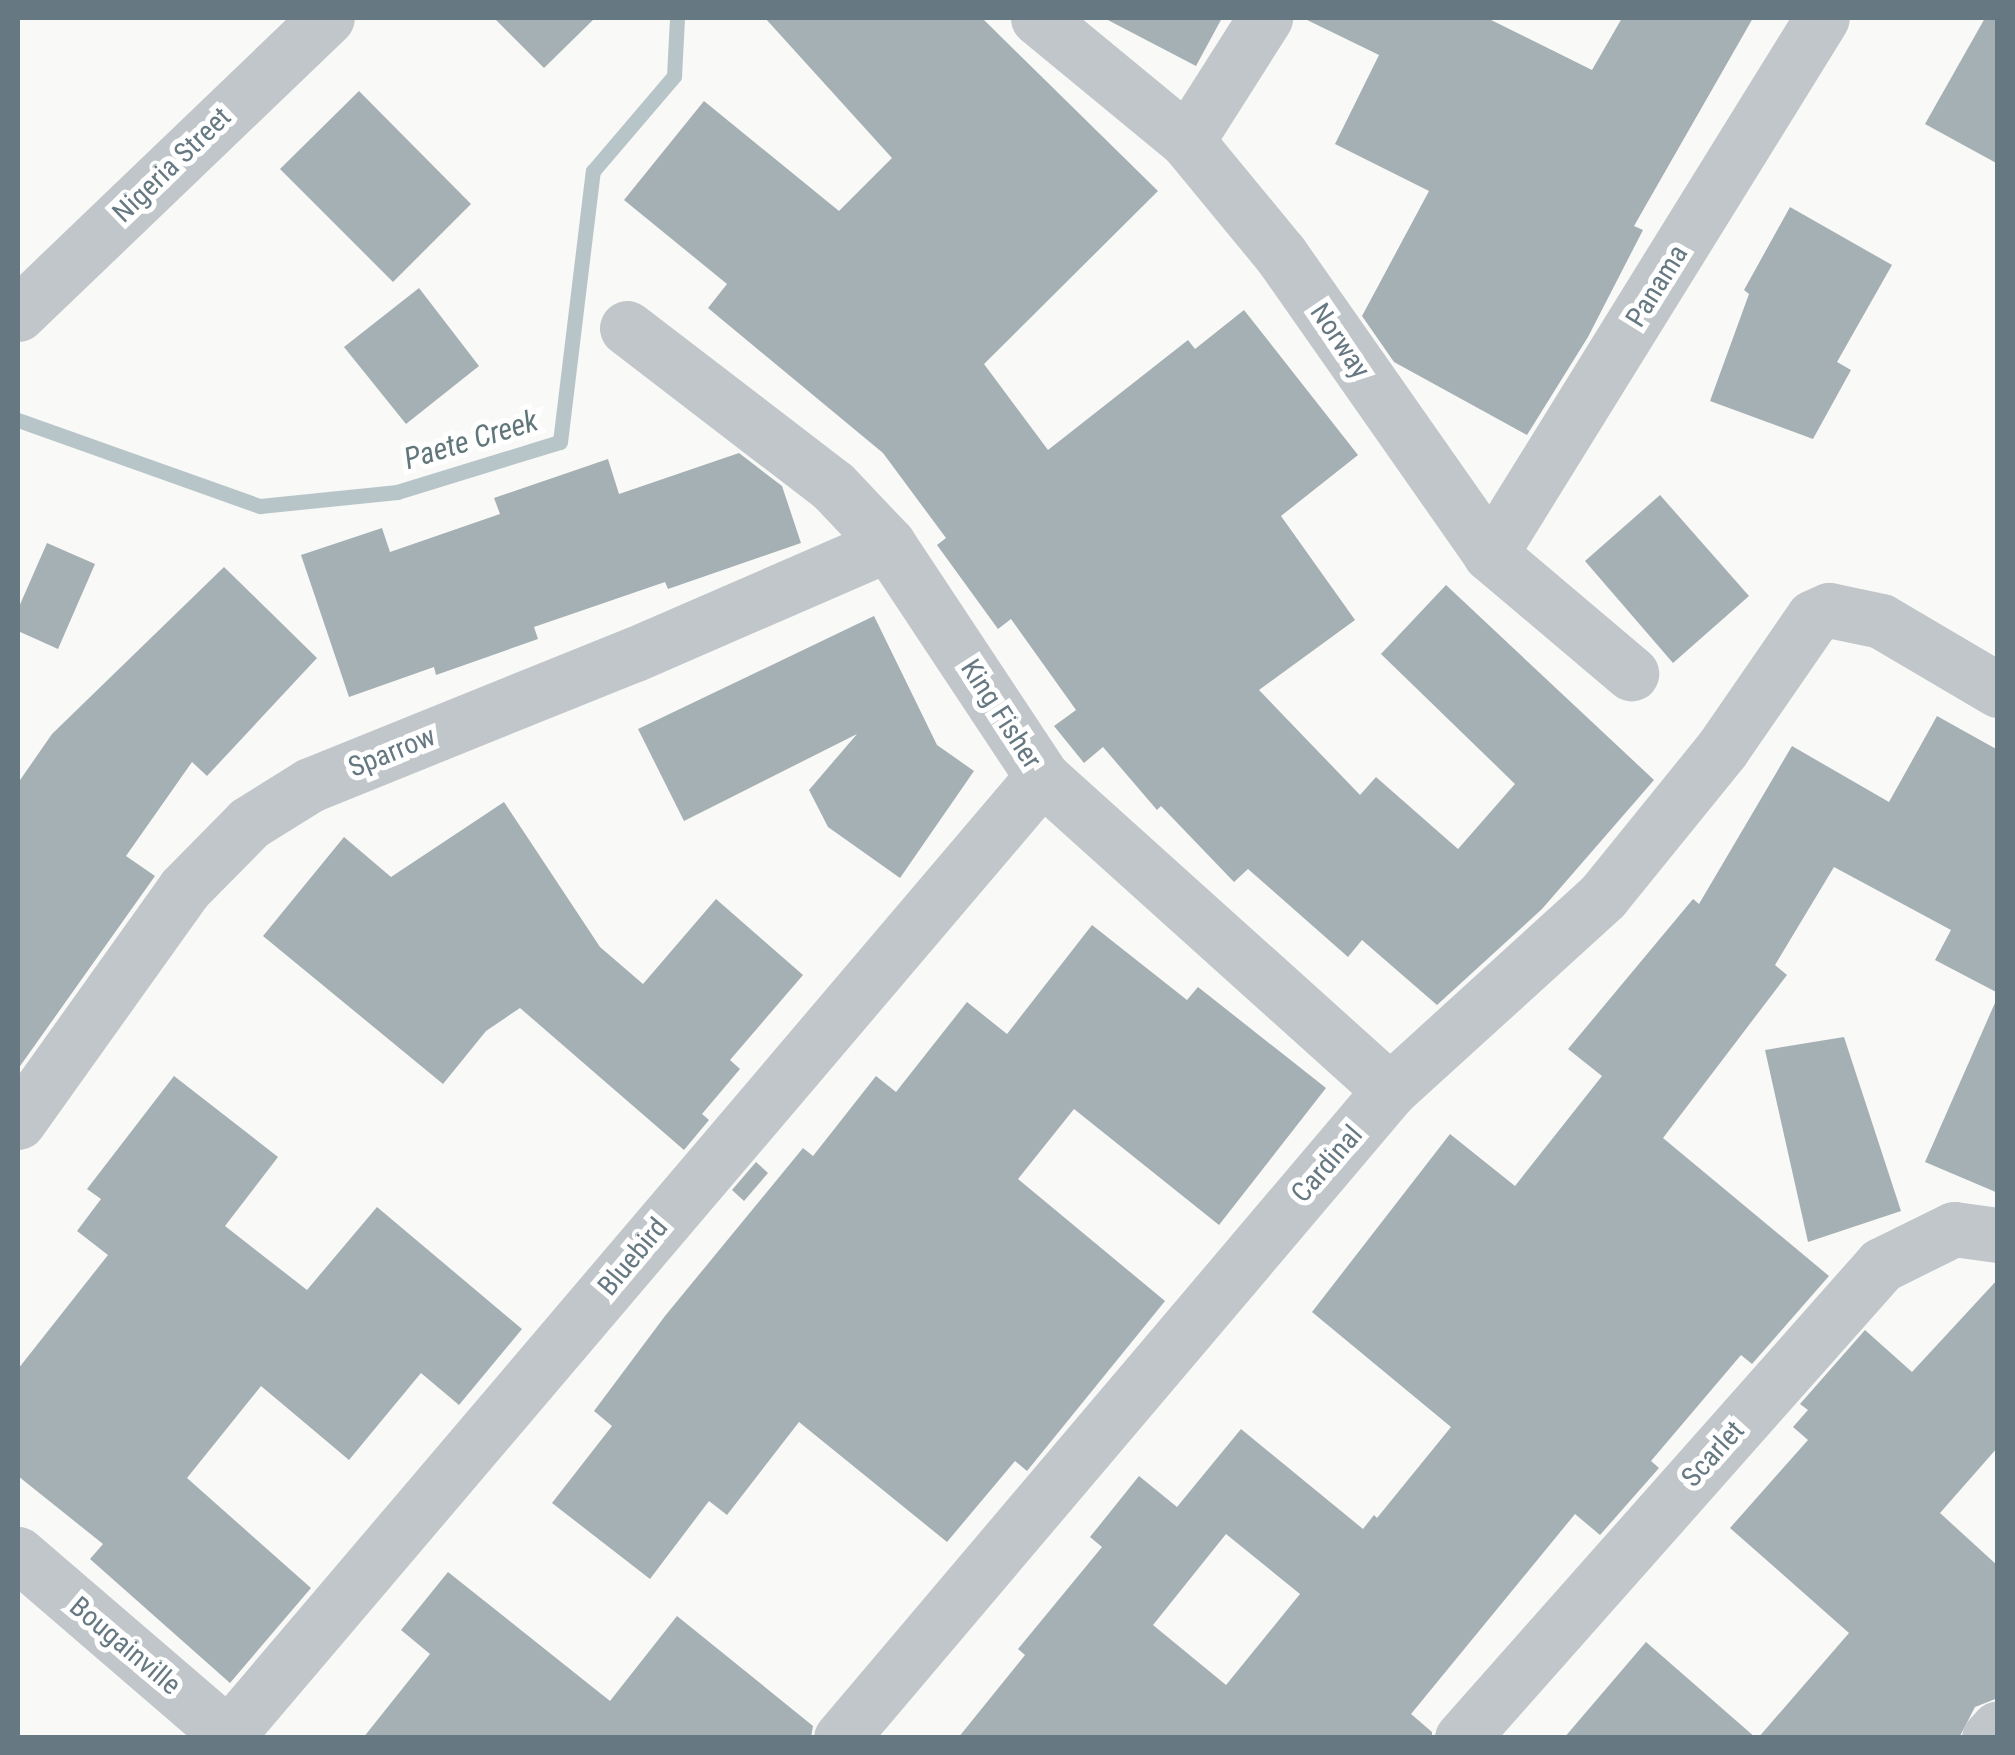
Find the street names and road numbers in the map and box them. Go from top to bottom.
street label: Nigeria Street [106,100,238,230]
street label: Panama [1619,239,1695,333]
street label: Norway [1303,297,1377,385]
street label: King Fisher [953,653,1049,775]
street label: Sparrow [344,719,440,785]
street label: Cardinal [1284,1119,1370,1209]
street label: Bluebird [591,1211,675,1303]
street label: Scarlet [1675,1414,1751,1494]
street label: Bougainville [63,1590,187,1702]

